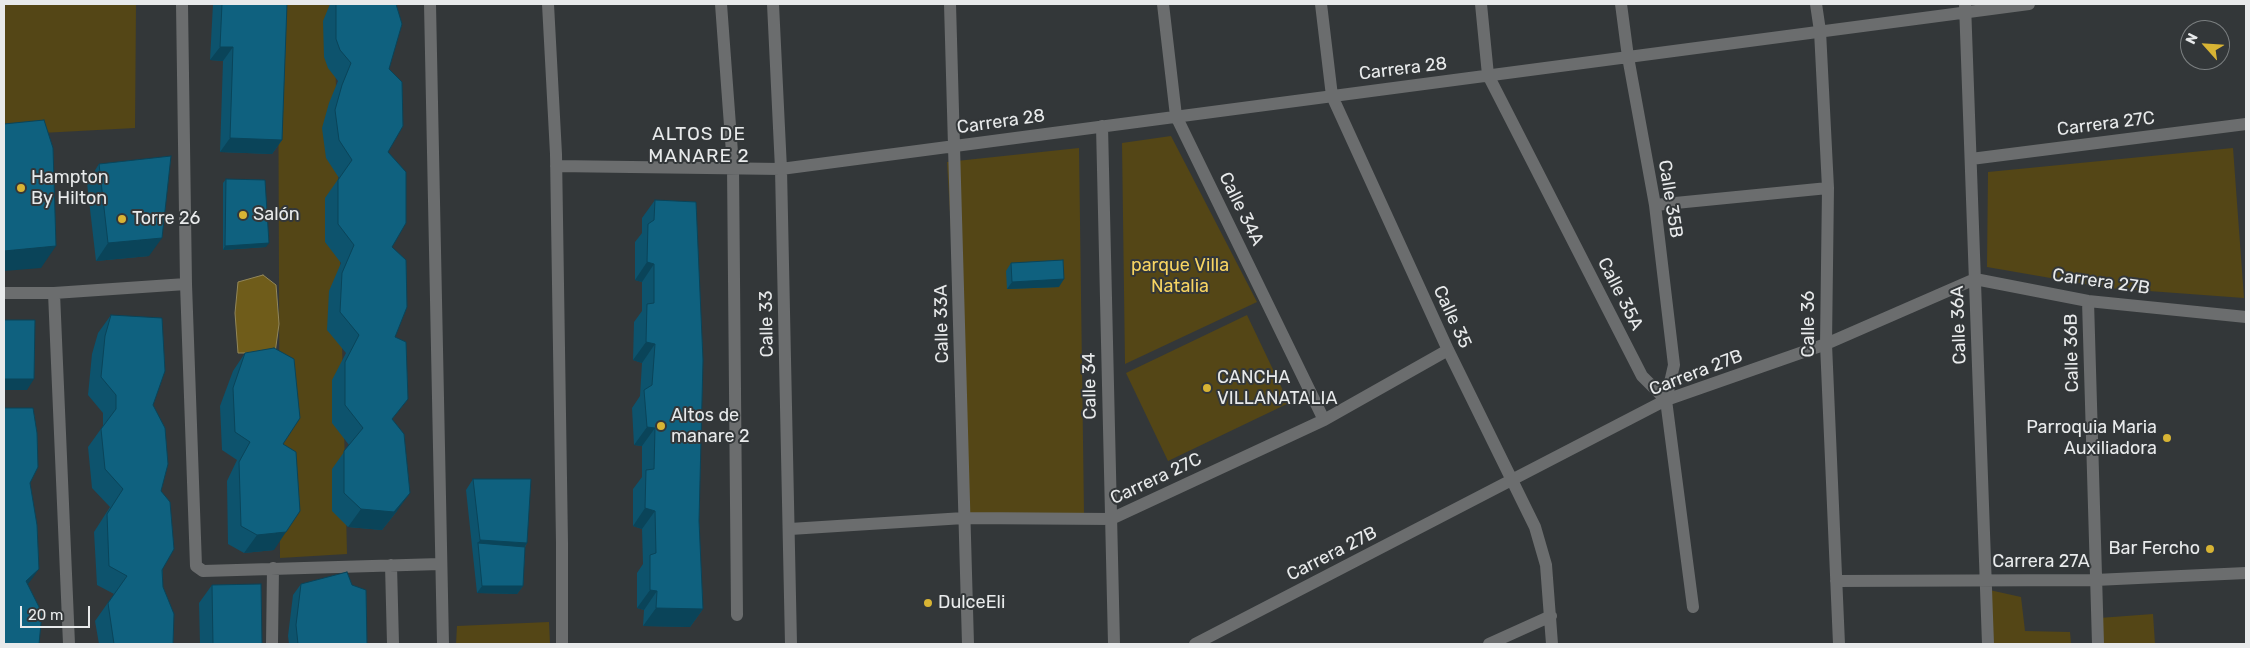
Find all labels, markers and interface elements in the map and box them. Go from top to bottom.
north arrow [2180,20,2230,70]
text: N [2182,30,2202,47]
street label: Carrera 28 [1358,53,1448,85]
street label: Carrera 28 [956,105,1046,139]
street label: Carrera 27C [2056,107,2156,141]
district label: ALTOS DE MANARE 2 [647,124,751,168]
street label: Calle 35B [1653,158,1687,240]
place label: Hampton By Hilton [31,167,109,210]
street label: Calle 34A [1214,169,1268,249]
marker: Hampton By Hilton [15,182,27,194]
place label: Salón [253,204,300,226]
place label: Torre 26 [132,208,200,230]
marker: Salón [237,209,249,221]
marker: Torre 26 [116,213,128,225]
street label: Calle 35A [1593,254,1647,334]
park label: parque Villa Natalia [1131,255,1229,298]
street label: Carrera 27B [2051,264,2151,300]
street label: Calle 35 [1428,282,1476,352]
street label: Calle 33A [931,284,953,364]
street label: Calle 36A [1947,285,1971,365]
street label: Calle 33 [756,290,778,358]
street label: Calle 36 [1798,291,1820,357]
street label: Calle 36B [2061,313,2083,393]
street label: Carrera 27B [1646,345,1746,401]
street label: Calle 34 [1079,352,1101,420]
place label: CANCHA VILLANATALIA [1217,367,1338,409]
marker: CANCHA VILLANATALIA [1201,382,1213,394]
place label: Altos de manare 2 [671,405,750,448]
place label: Parroquia Maria Auxiliadora [2026,417,2157,459]
marker: Altos de manare 2 [655,420,667,432]
marker: Parroquia Maria Auxiliadora [2161,432,2173,444]
street label: Carrera 27C [1107,448,1205,510]
street label: Carrera 27B [1283,522,1381,586]
place label: Bar Fercho [2109,538,2200,560]
marker: Bar Fercho [2204,543,2216,555]
street label: Carrera 27A [1992,551,2090,573]
place label: DulceEli [938,592,1005,614]
scale bar [22,596,92,628]
marker: DulceEli [922,597,934,609]
text: 20 m [28,606,63,624]

